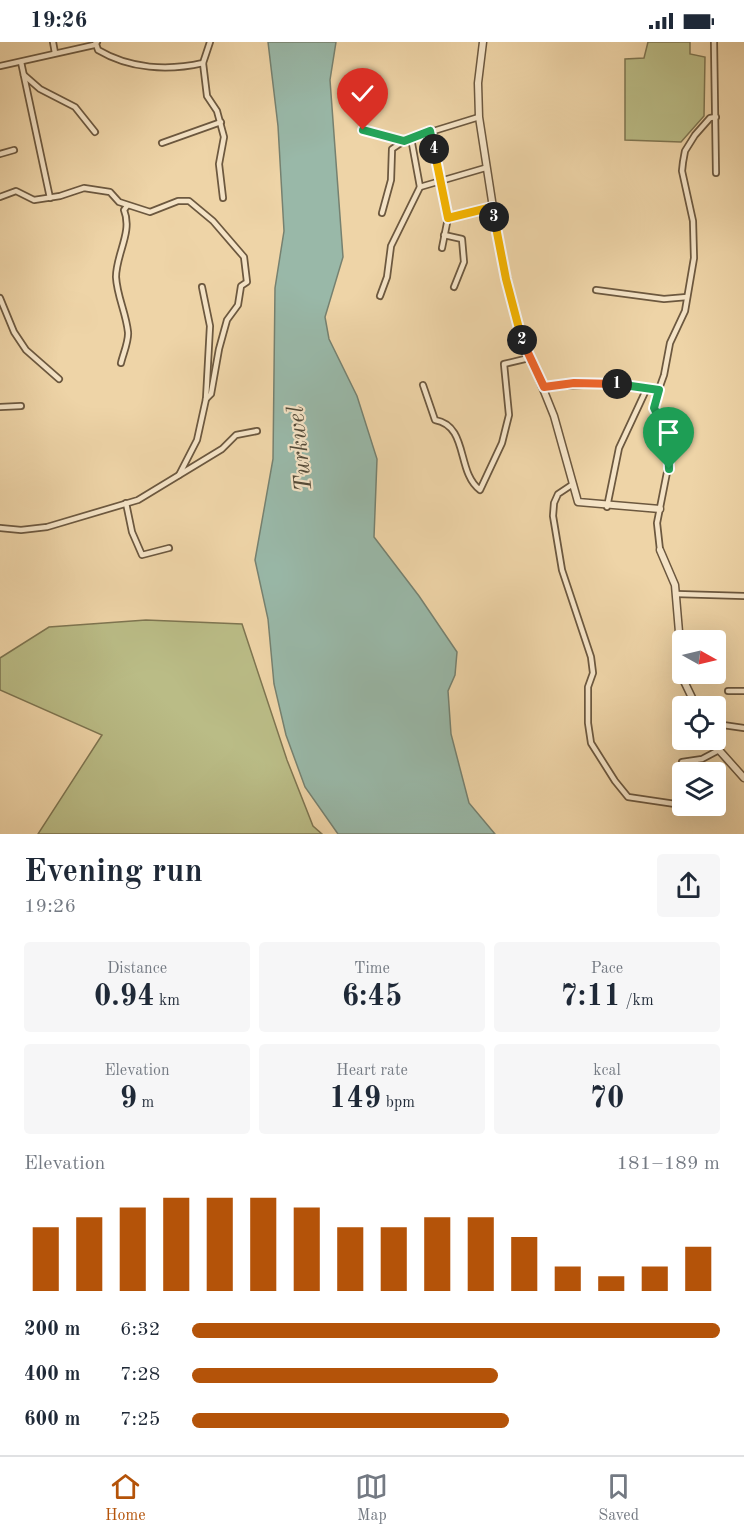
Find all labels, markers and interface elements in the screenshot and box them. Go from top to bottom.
text: 19:26 [30,10,87,32]
pin [337,68,388,130]
icon: check [346,77,379,110]
pin: 4 [419,134,449,164]
text: 4 [429,141,439,157]
pin: 3 [479,202,509,232]
text: 3 [489,209,499,225]
pin: 2 [507,325,537,355]
text: 2 [517,332,527,348]
pin: 1 [602,369,632,399]
text: 1 [612,376,622,392]
water label: Turkwel [285,405,317,493]
pin [643,407,694,469]
icon: arrive [652,416,685,449]
north arrow [672,630,726,684]
map controls [672,630,726,816]
button: locate [672,696,726,750]
button: layers [672,762,726,816]
button: share [657,854,720,917]
text: Evening run [24,856,203,889]
text: 19:26 [24,897,76,917]
text: Distance [107,961,167,977]
text: Time [354,961,390,977]
text: Pace [591,961,623,977]
text: 0.94 [94,982,155,1012]
text: 6:45 [342,982,402,1012]
text: 7:11 [560,982,621,1012]
text: km [155,993,180,1009]
text: /km [621,993,654,1009]
text: Elevation [104,1063,170,1079]
text: Heart rate [336,1063,408,1079]
text: kcal [593,1063,621,1079]
text: 9 [120,1084,137,1114]
text: 149 [329,1084,381,1114]
text: 70 [590,1084,624,1114]
text: m [137,1095,154,1111]
text: bpm [381,1095,415,1111]
text: Elevation [24,1154,105,1174]
text: 181–189 m [617,1154,720,1174]
text: 200 m [24,1320,80,1340]
text: 6:32 [120,1320,160,1340]
text: 400 m [24,1365,80,1385]
text: 7:28 [120,1365,160,1385]
text: 600 m [24,1410,80,1430]
text: 7:25 [120,1410,160,1430]
tab: Home [105,1470,146,1526]
tab: Map [355,1470,388,1526]
tab: Saved [598,1470,639,1526]

